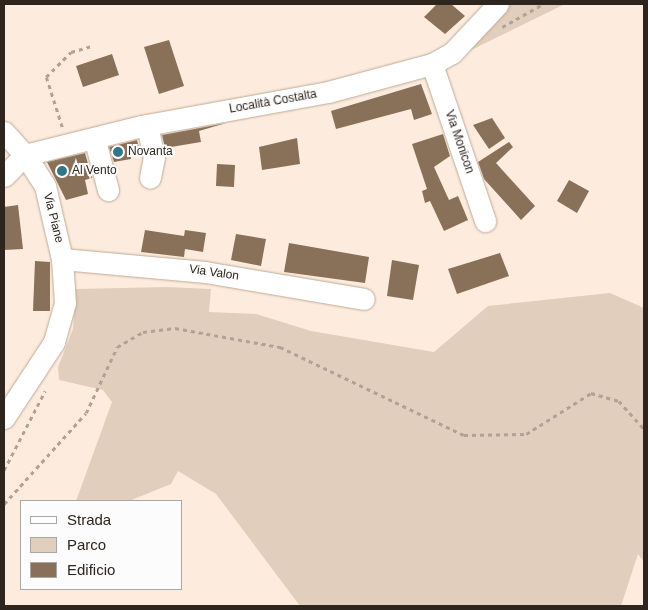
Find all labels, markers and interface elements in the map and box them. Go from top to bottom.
street label: Località Costalta [228,87,318,117]
street label: Via Monicon [441,109,477,175]
place label: Novanta [128,145,173,159]
marker: Novanta [112,146,124,158]
place label: Al Vento [72,164,117,178]
marker: Al Vento [56,165,68,177]
street label: Via Piane [40,191,66,245]
street label: Via Valon [188,262,240,284]
legend [20,500,182,590]
text: Strada [67,511,111,528]
text: Parco [67,536,106,553]
text: Edificio [67,561,115,578]

